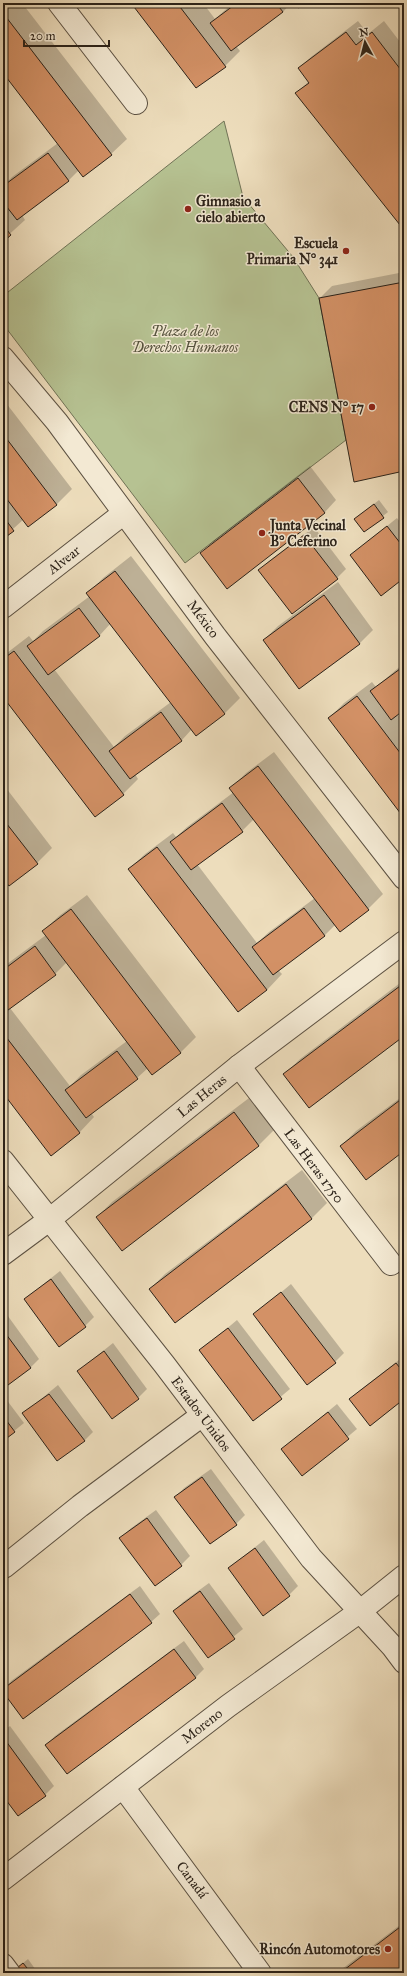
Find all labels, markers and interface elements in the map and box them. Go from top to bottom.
scale bar [24,22,109,48]
north arrow [345,22,385,62]
text: N [358,25,370,40]
text: 20 m [30,29,56,43]
place label: Gimnasio a cielo abierto [196,193,265,226]
marker: Gimnasio a cielo abierto [183,204,193,214]
place label: Escuela Primaria N° 341 [246,235,339,269]
marker: Escuela Primaria N° 341 [341,246,351,256]
park label: Plaza de los Derechos Humanos [132,323,239,356]
place label: CENS N° 17 [289,399,365,416]
marker: CENS N° 17 [367,402,377,412]
place label: Junta Vecinal B° Ceferino [268,517,347,550]
marker: Junta Vecinal B° Ceferino [257,528,267,538]
street label: Alvear [44,542,84,579]
street label: México [183,597,223,641]
street label: Las Heras [174,1071,230,1121]
street label: Las Heras 1750 [280,1125,348,1207]
street label: Estados Unidos [167,1373,235,1455]
street label: Moreno [178,1705,226,1747]
street label: Canadá [173,1858,211,1902]
place label: Rincón Automotores [259,1941,380,1958]
marker: Rincón Automotores [383,1944,393,1954]

